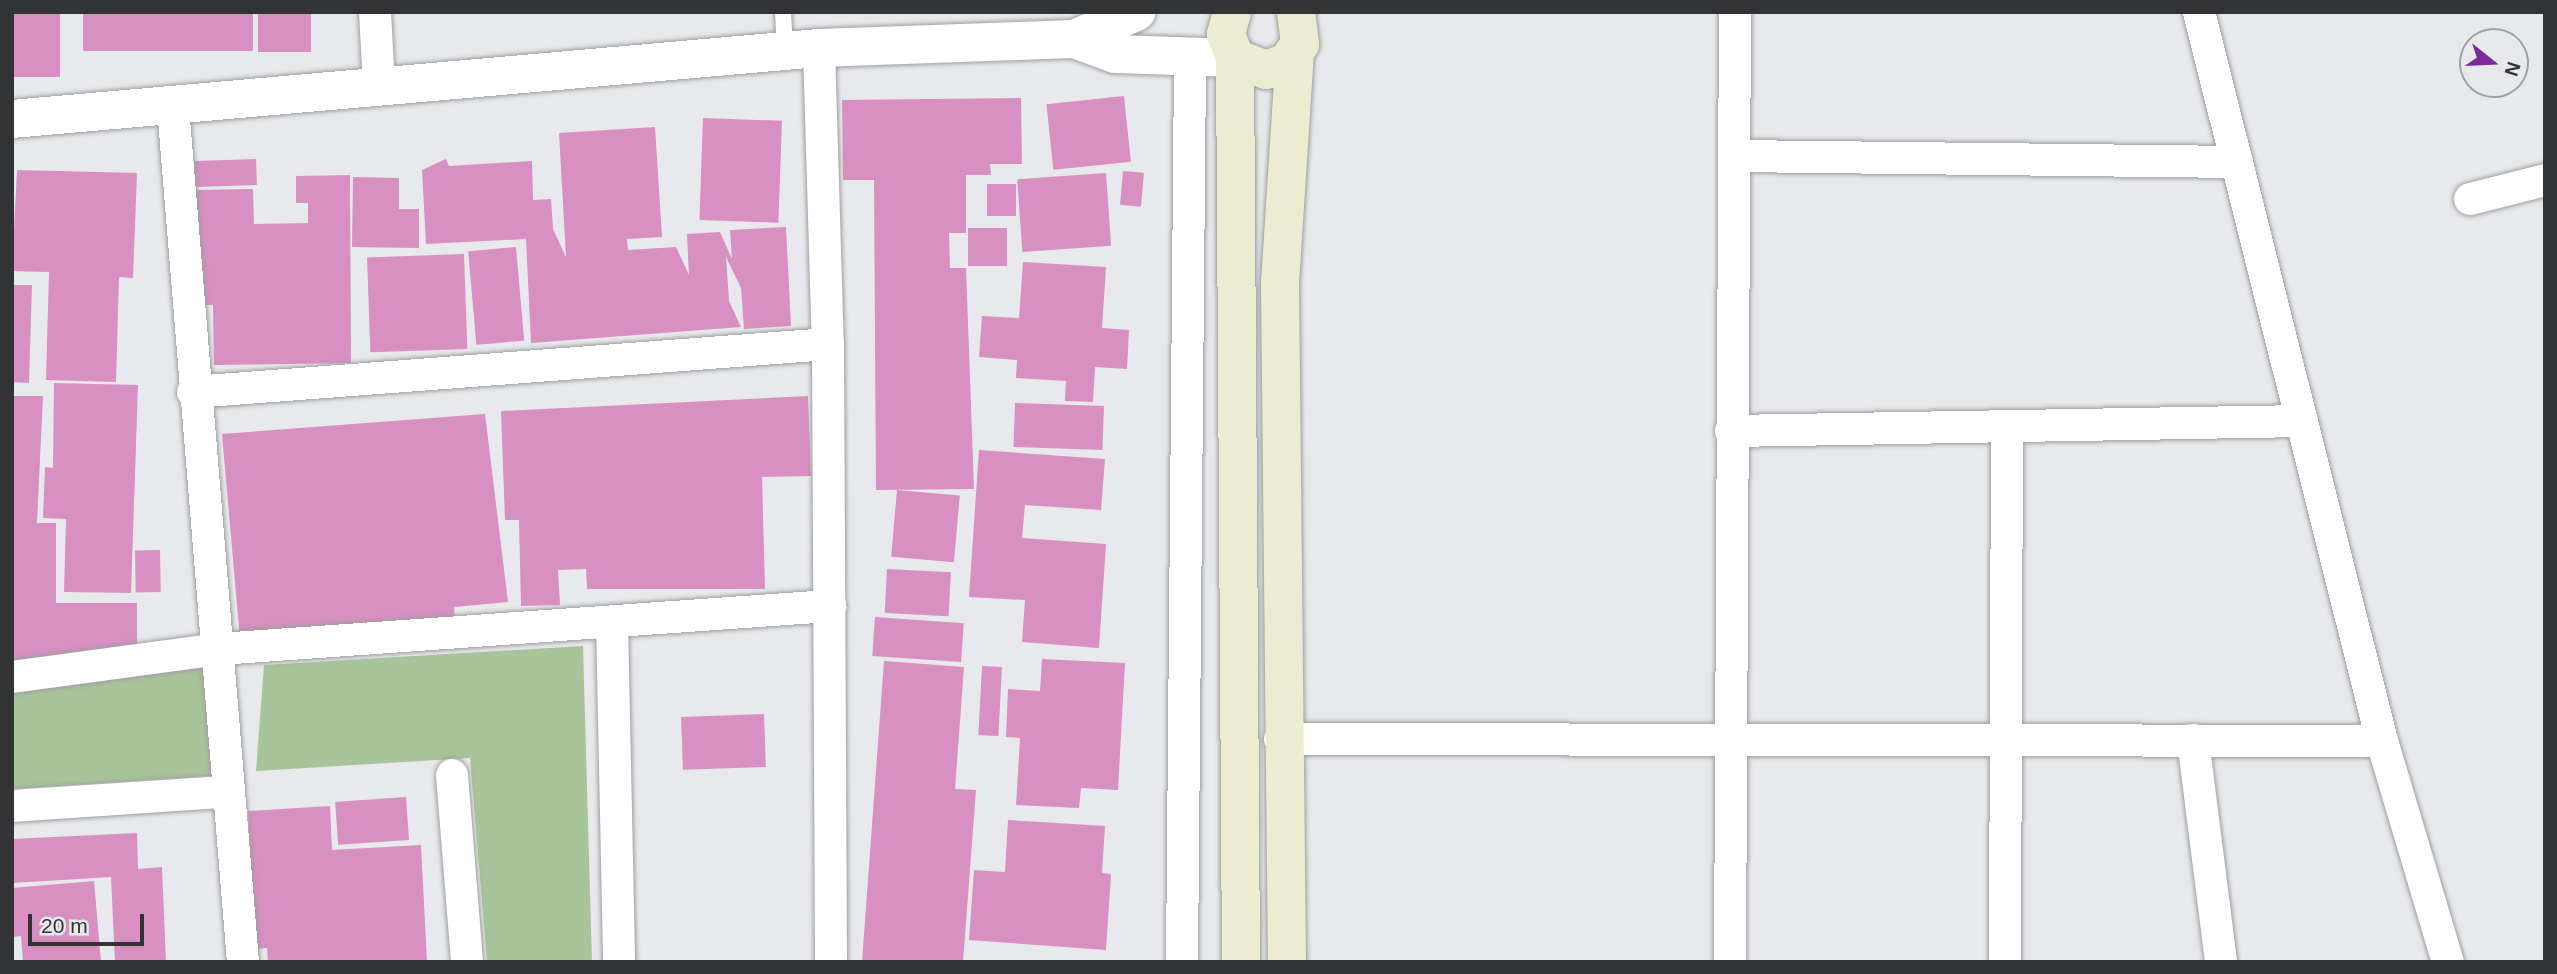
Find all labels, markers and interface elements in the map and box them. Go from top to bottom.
north arrow [2459,28,2529,98]
text: N [2500,59,2525,79]
scale bar [32,900,147,944]
text: 20 m [41,914,88,937]

